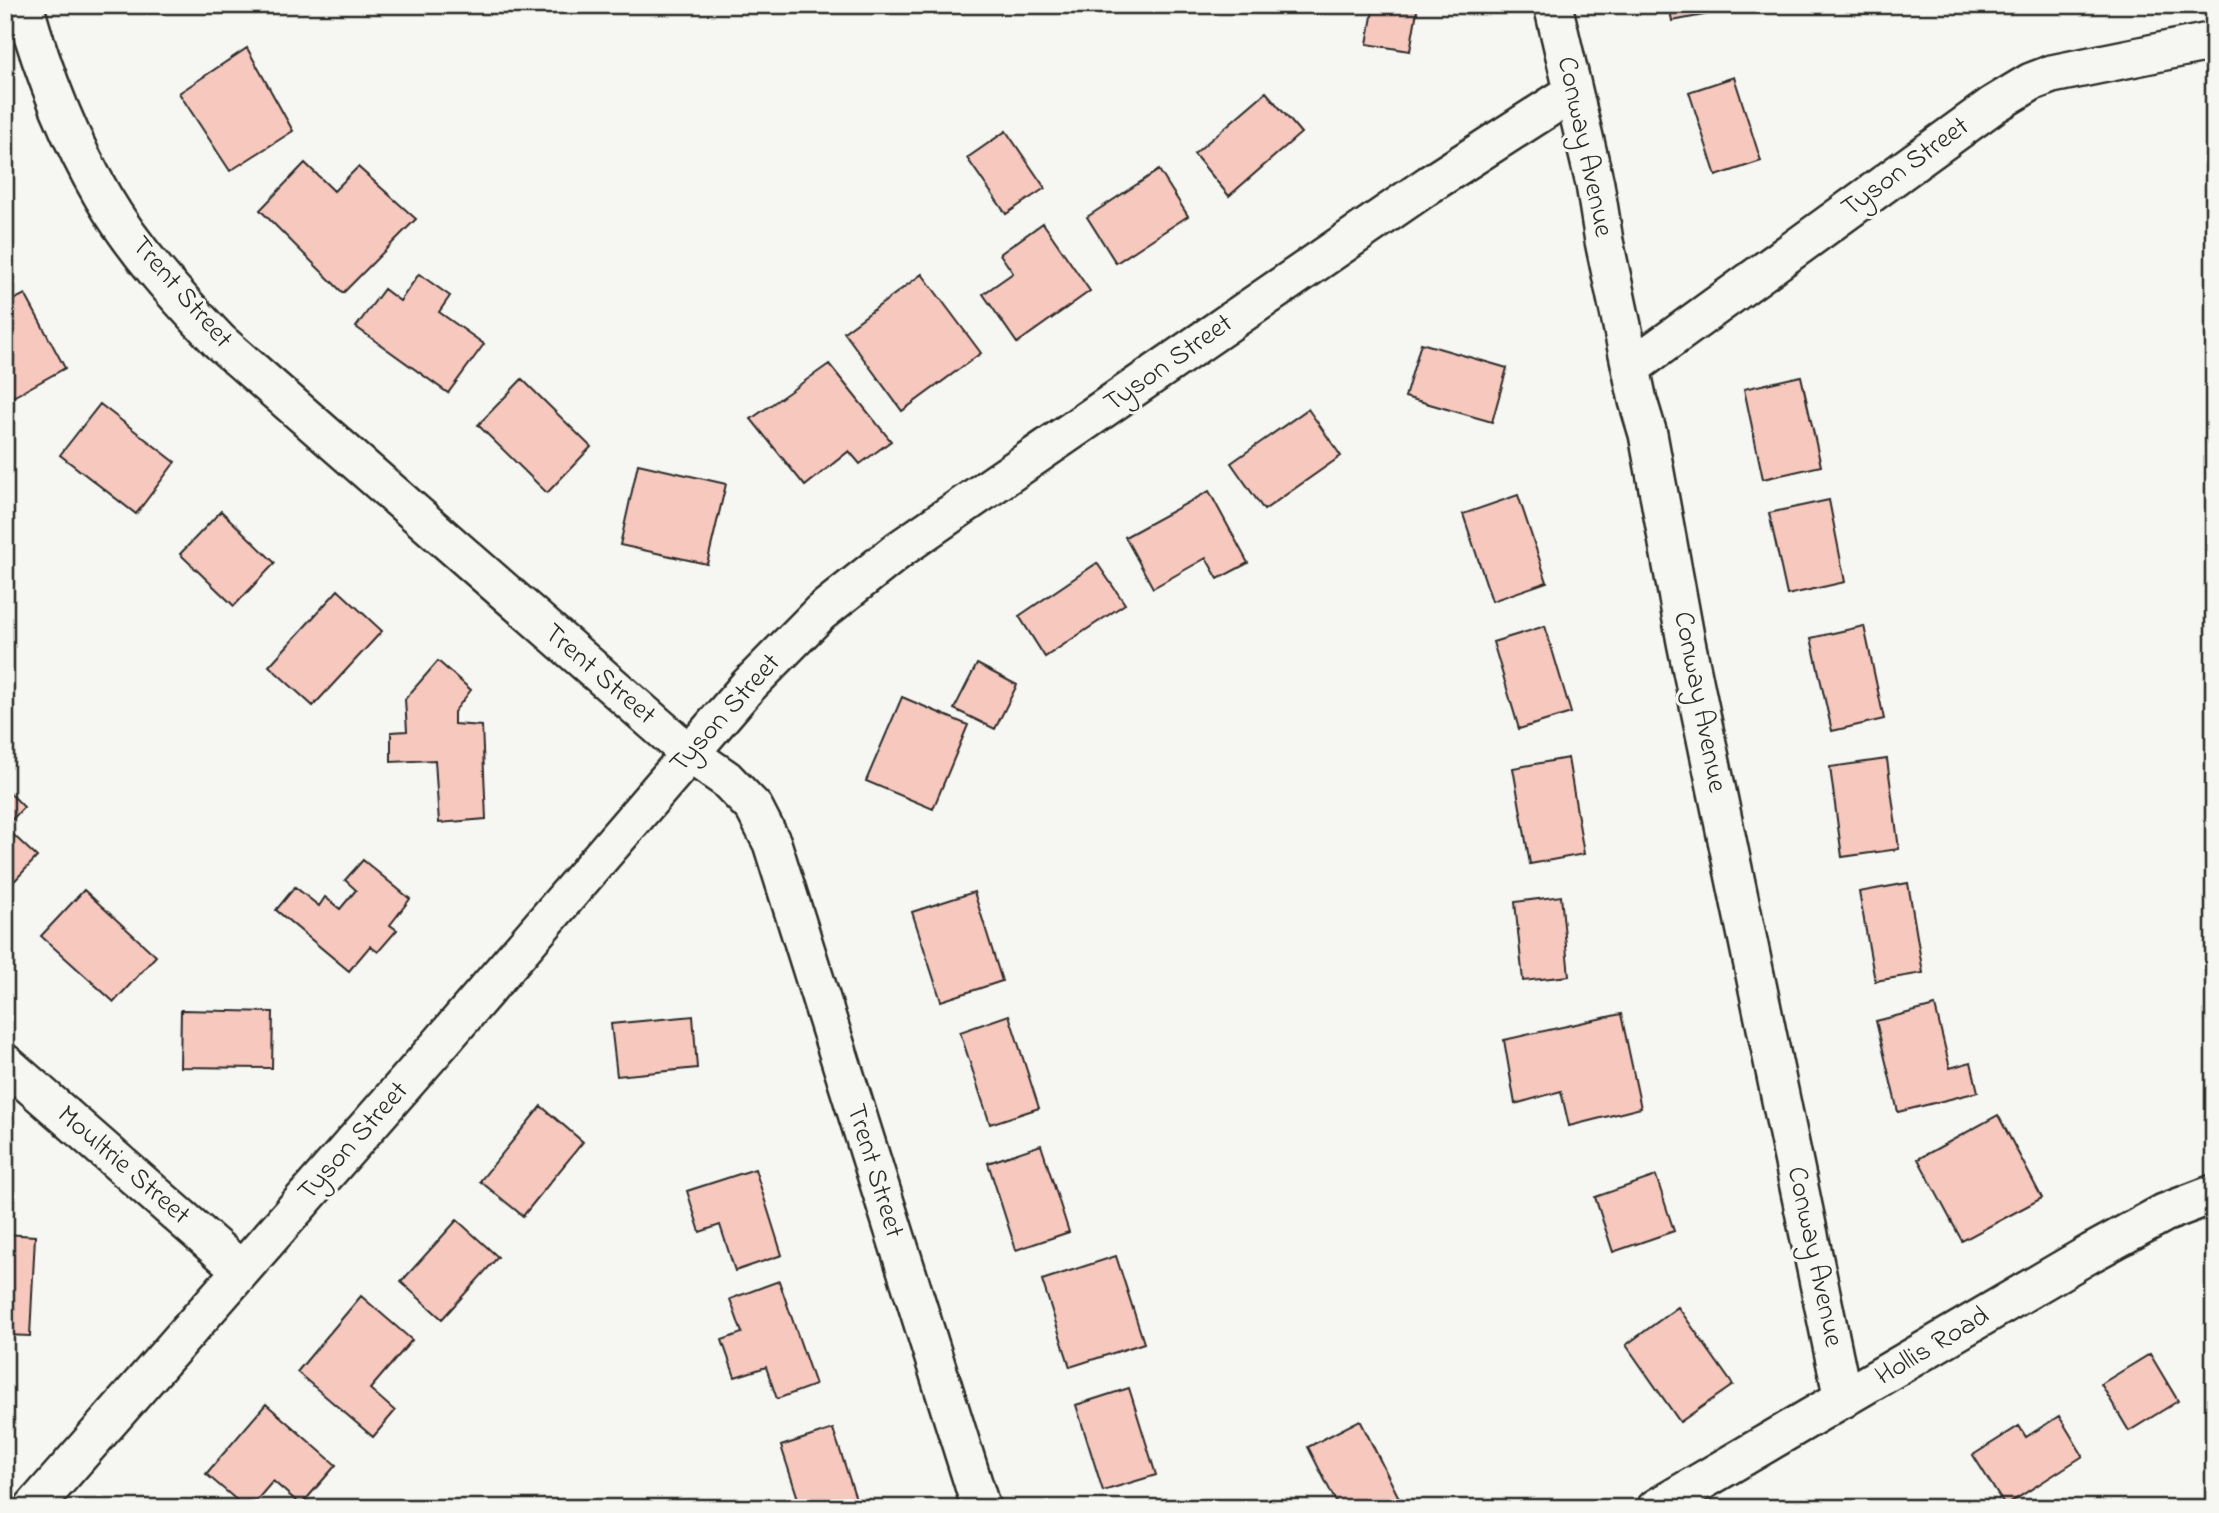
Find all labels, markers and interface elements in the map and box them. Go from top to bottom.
street label: Conway Avenue [1545,53,1623,241]
street label: Tyson Street [1833,107,1979,229]
street label: Trent Street [120,227,242,359]
street label: Tyson Street [1096,304,1242,424]
street label: Conway Avenue [1661,608,1737,796]
street label: Trent Street [533,614,665,736]
street label: Tyson Street [661,645,791,783]
street label: Tyson Street [289,1073,419,1211]
street label: Moultrie Street [47,1096,199,1236]
street label: Trent Street [834,1099,914,1243]
street label: Conway Avenue [1775,1163,1853,1351]
street label: Hollis Road [1868,1297,1998,1397]

